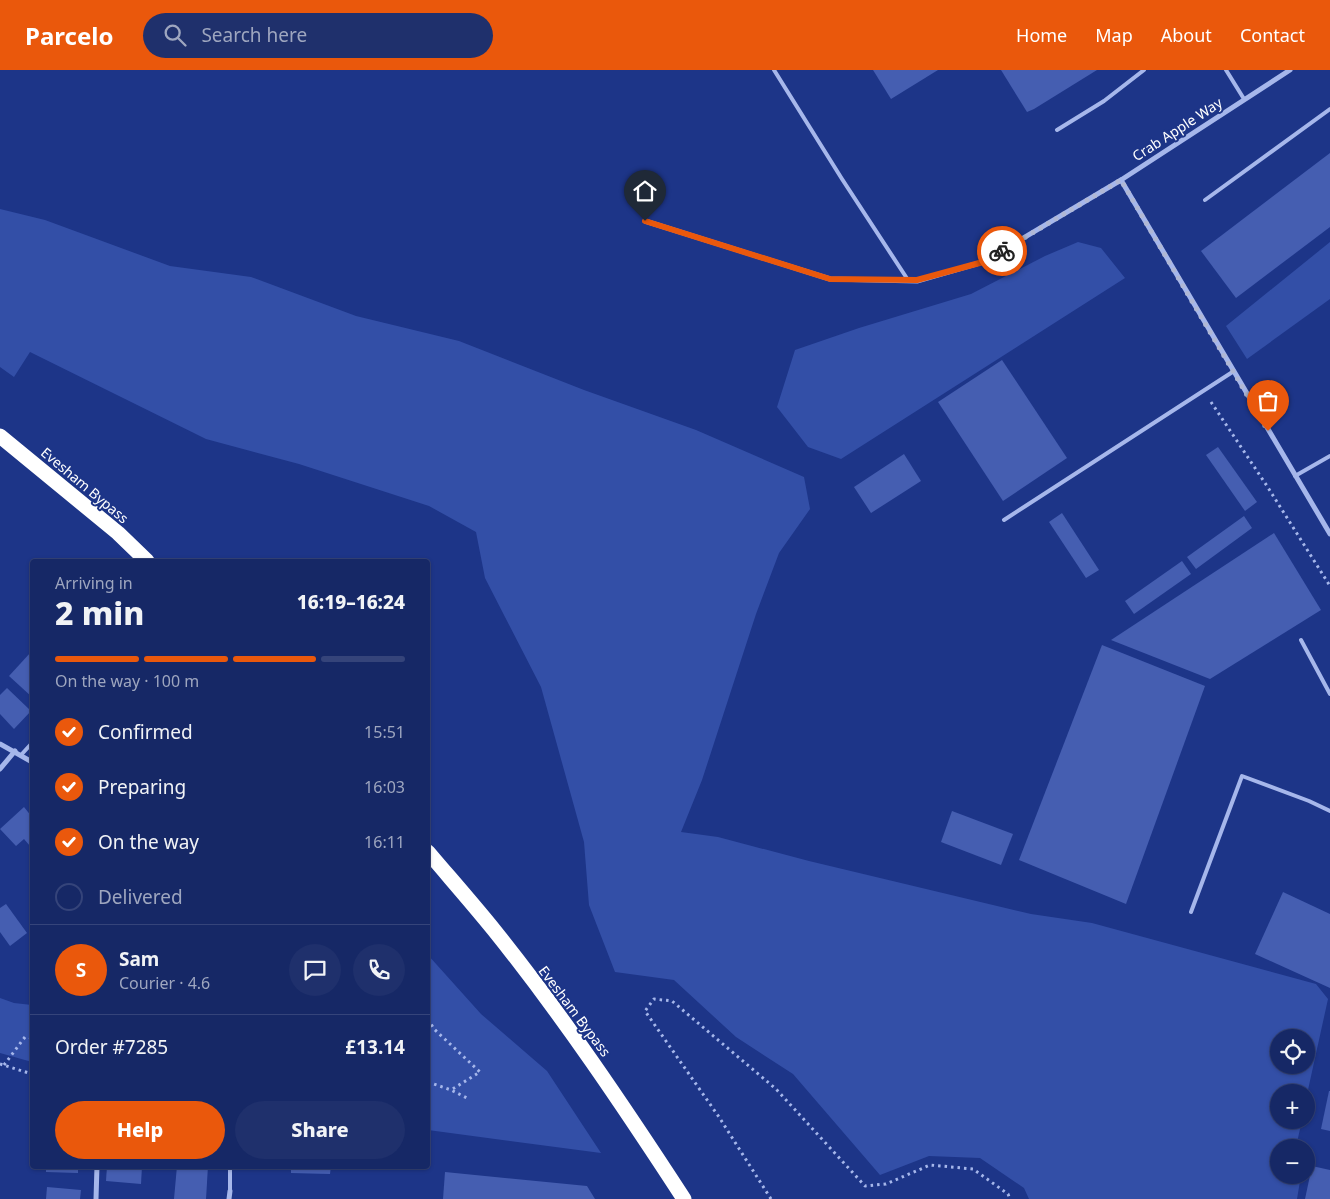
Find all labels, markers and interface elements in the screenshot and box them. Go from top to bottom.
search box [143,13,493,58]
text: Parcelo [25,19,113,52]
icon: search [161,21,189,49]
text: Search here [201,22,307,48]
text: Home [1016,23,1067,47]
text: Map [1095,23,1133,47]
text: About [1161,23,1212,47]
text: Contact [1240,23,1305,47]
street label: Crab Apple Way [1128,92,1226,165]
pin [624,170,666,221]
icon: home [631,177,659,205]
courier [977,226,1027,276]
icon: bike [988,237,1016,265]
pin [1247,380,1289,431]
icon: bag [1254,387,1282,415]
street label: Evesham Bypass [37,443,133,527]
text: Arriving in [55,572,133,594]
text: 16:19–16:24 [297,589,405,615]
text: 2 min [55,591,144,634]
text: On the way · 100 m [55,670,199,692]
icon: check [55,718,83,746]
text: Confirmed [98,719,193,745]
text: 15:51 [364,721,405,743]
icon: check [55,773,83,801]
text: Preparing [98,774,186,800]
text: 16:03 [364,776,405,798]
icon: check [55,828,83,856]
text: On the way [98,829,199,855]
text: 16:11 [364,831,405,853]
text: Delivered [98,884,183,910]
button: chat [289,944,341,996]
button: phone [353,944,405,996]
text: Sam [119,946,159,972]
text: S [76,957,86,983]
street label: Evesham Bypass [535,962,616,1060]
text: Courier · 4.6 [119,972,210,994]
map controls [1270,1029,1315,1184]
button: locate [1270,1029,1315,1074]
text: Order #7285 [55,1034,168,1060]
text: £13.14 [345,1034,405,1060]
button: + [1270,1084,1315,1129]
button: Help [55,1101,225,1159]
button: Share [235,1101,405,1159]
button: − [1270,1139,1315,1184]

